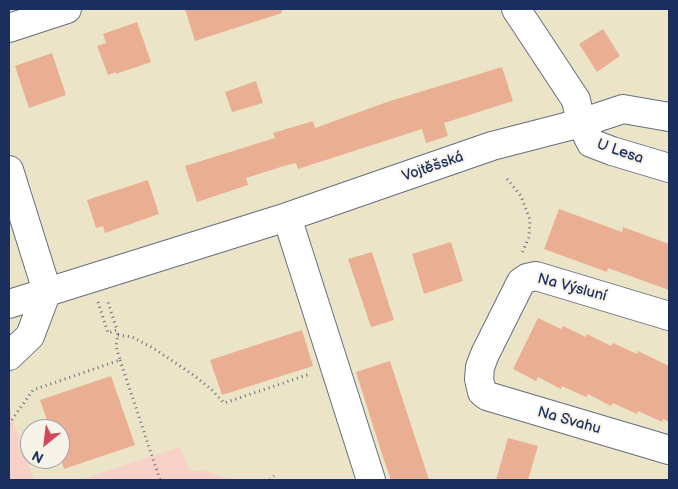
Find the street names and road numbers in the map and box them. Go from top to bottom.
street label: U Lesa [594,136,646,168]
street label: Vojtěšská [400,148,466,186]
street label: Na Výsluní [535,270,609,306]
street label: Na Svahu [535,403,603,439]

